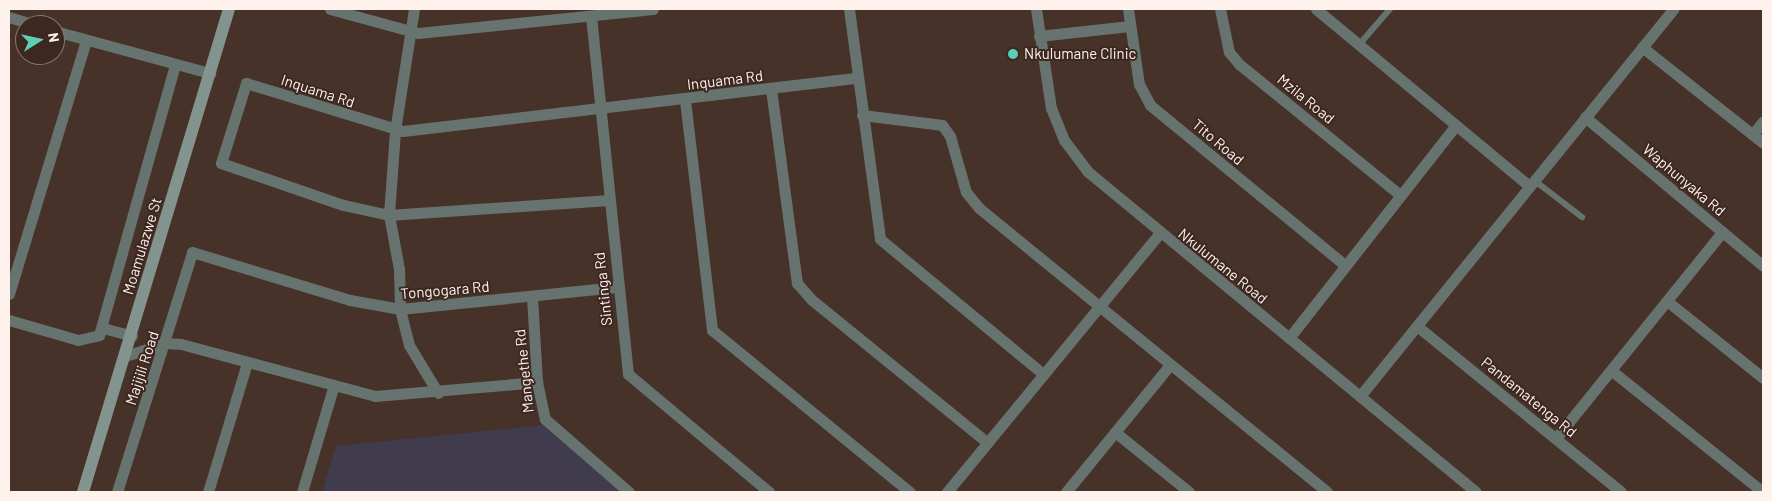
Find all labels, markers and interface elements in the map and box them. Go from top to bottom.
north arrow [15,15,65,65]
text: N [45,31,63,44]
place label: Nkulumane Clinic [1024,45,1136,63]
marker: Nkulumane Clinic [1006,47,1020,61]
street label: Inquama Rd [686,66,764,94]
street label: Mzila Road [1274,70,1338,128]
street label: Inquama Rd [279,71,357,111]
street label: Tito Road [1189,115,1247,169]
street label: Waphunyaka Rd [1639,140,1729,220]
street label: Moamulazwe St [119,195,165,297]
street label: Nkulumane Road [1175,225,1271,307]
street label: Sintinga Rd [590,251,616,327]
street label: Tongogara Rd [400,277,490,303]
street label: Mangethe Rd [511,328,537,414]
street label: Majijili Road [122,329,162,407]
street label: Pandamatenga Rd [1478,353,1580,441]

